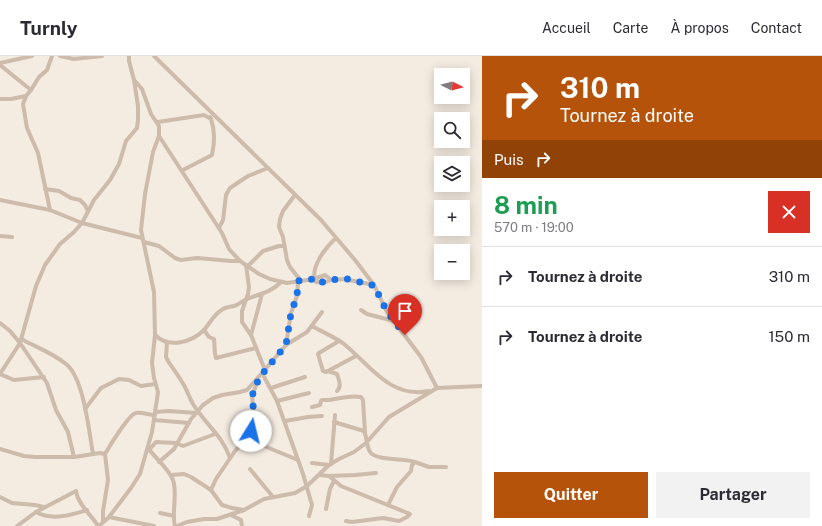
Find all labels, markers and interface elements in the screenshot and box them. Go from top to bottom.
text: Turnly [20,17,77,39]
text: Accueil [542,20,591,36]
text: Carte [613,20,649,36]
text: À propos [671,20,729,36]
text: Contact [751,20,802,36]
north arrow [434,68,470,104]
map controls [434,68,470,280]
text: 310 m [560,71,640,104]
icon: right [494,72,546,124]
text: Tournez à droite [560,105,694,126]
button: search [434,112,470,148]
icon: right [532,148,554,170]
text: Puis [494,151,524,168]
button: layers [434,156,470,192]
text: 8 min [494,191,558,219]
button: close [768,191,810,233]
button: + [434,200,470,236]
text: 570 m · 19:00 [494,220,574,235]
button: − [434,244,470,280]
icon: right [494,266,516,288]
text: Tournez à droite [528,268,642,285]
text: 310 m [769,268,810,285]
pin [388,294,422,335]
icon: arrive [394,300,416,322]
icon: right [494,326,516,348]
text: Tournez à droite [528,328,642,345]
text: 150 m [768,328,810,345]
position arrow [230,410,272,452]
button: Quitter [494,472,648,518]
button: Partager [656,472,810,518]

